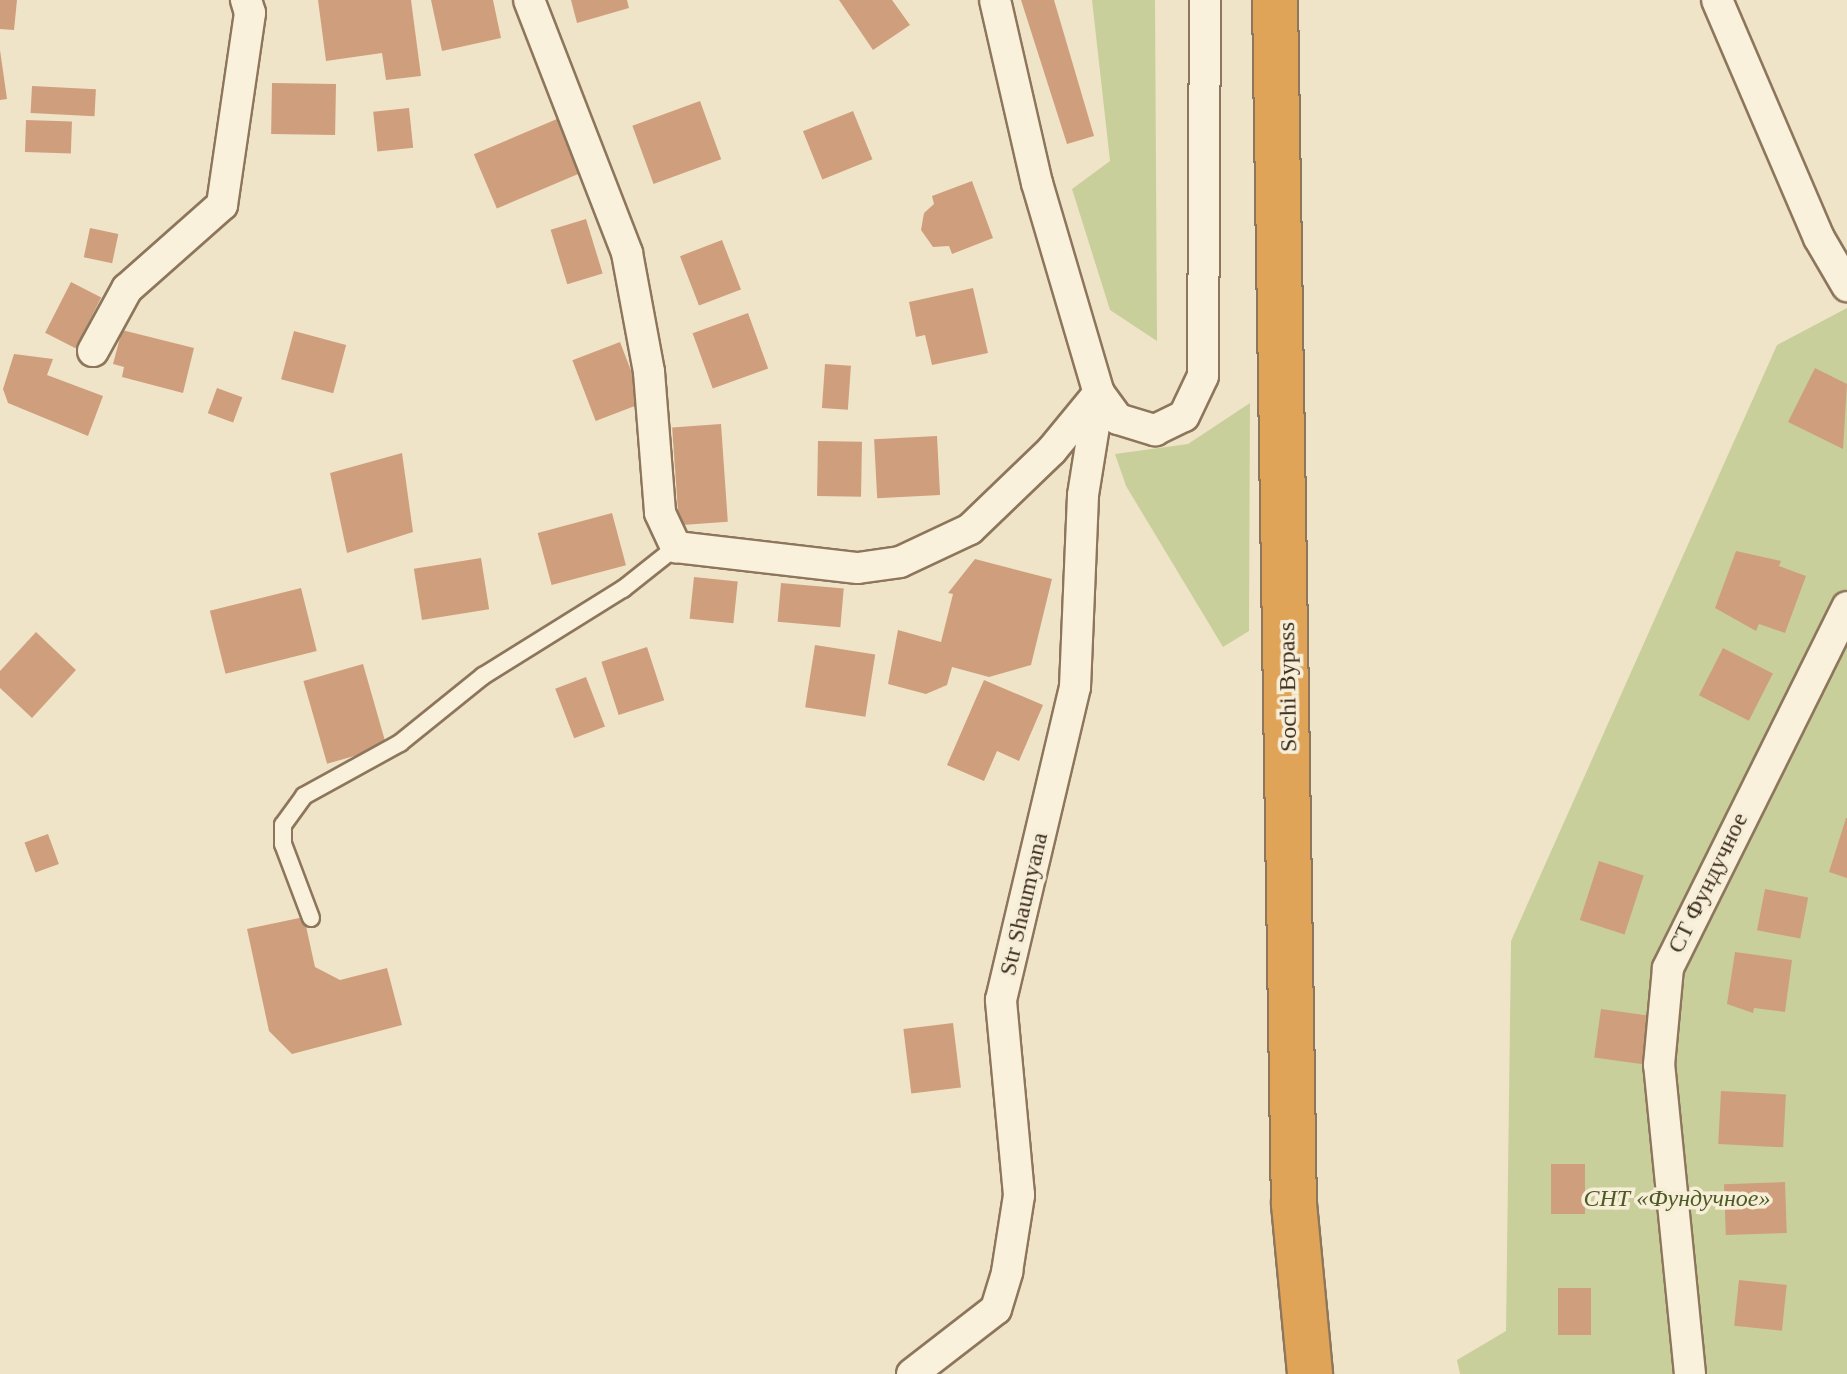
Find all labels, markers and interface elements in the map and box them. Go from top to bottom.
street label: Sochi Bypass [1272,622,1304,752]
street label: СТ Фундучное [1662,808,1754,958]
street label: Str Shaumyana [994,830,1054,978]
park label: СНТ «Фундучное» [1583,1185,1771,1213]

